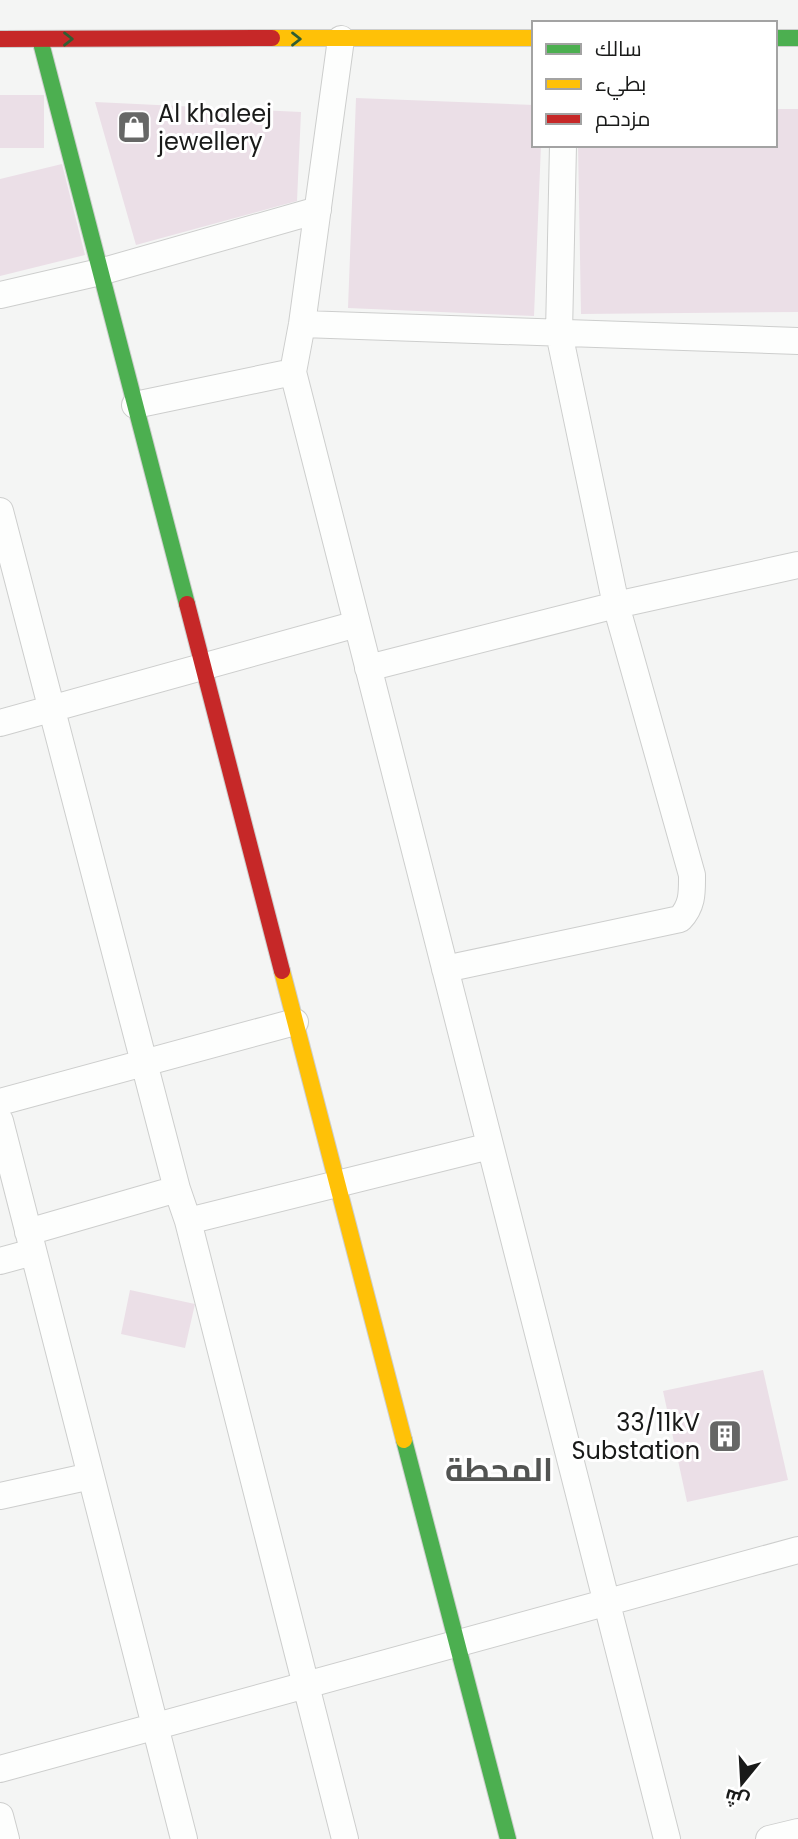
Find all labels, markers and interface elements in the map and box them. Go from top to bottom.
legend [532,21,777,147]
one-way arrow [63,31,74,47]
one-way arrow [291,31,301,47]
text: سالك [595,34,642,63]
text: بطيء [595,69,646,100]
place label: Al khaleej jewellery [157,97,272,158]
text: مزدحم [595,104,650,133]
shop icon: Al khaleej jewellery [115,108,153,146]
place label: 33/11kV Substation [571,1406,700,1467]
building icon: 33/11kV Substation [706,1417,744,1455]
district label: المحطة [445,1447,553,1492]
north arrow [707,1748,777,1818]
text: ش [721,1782,753,1815]

